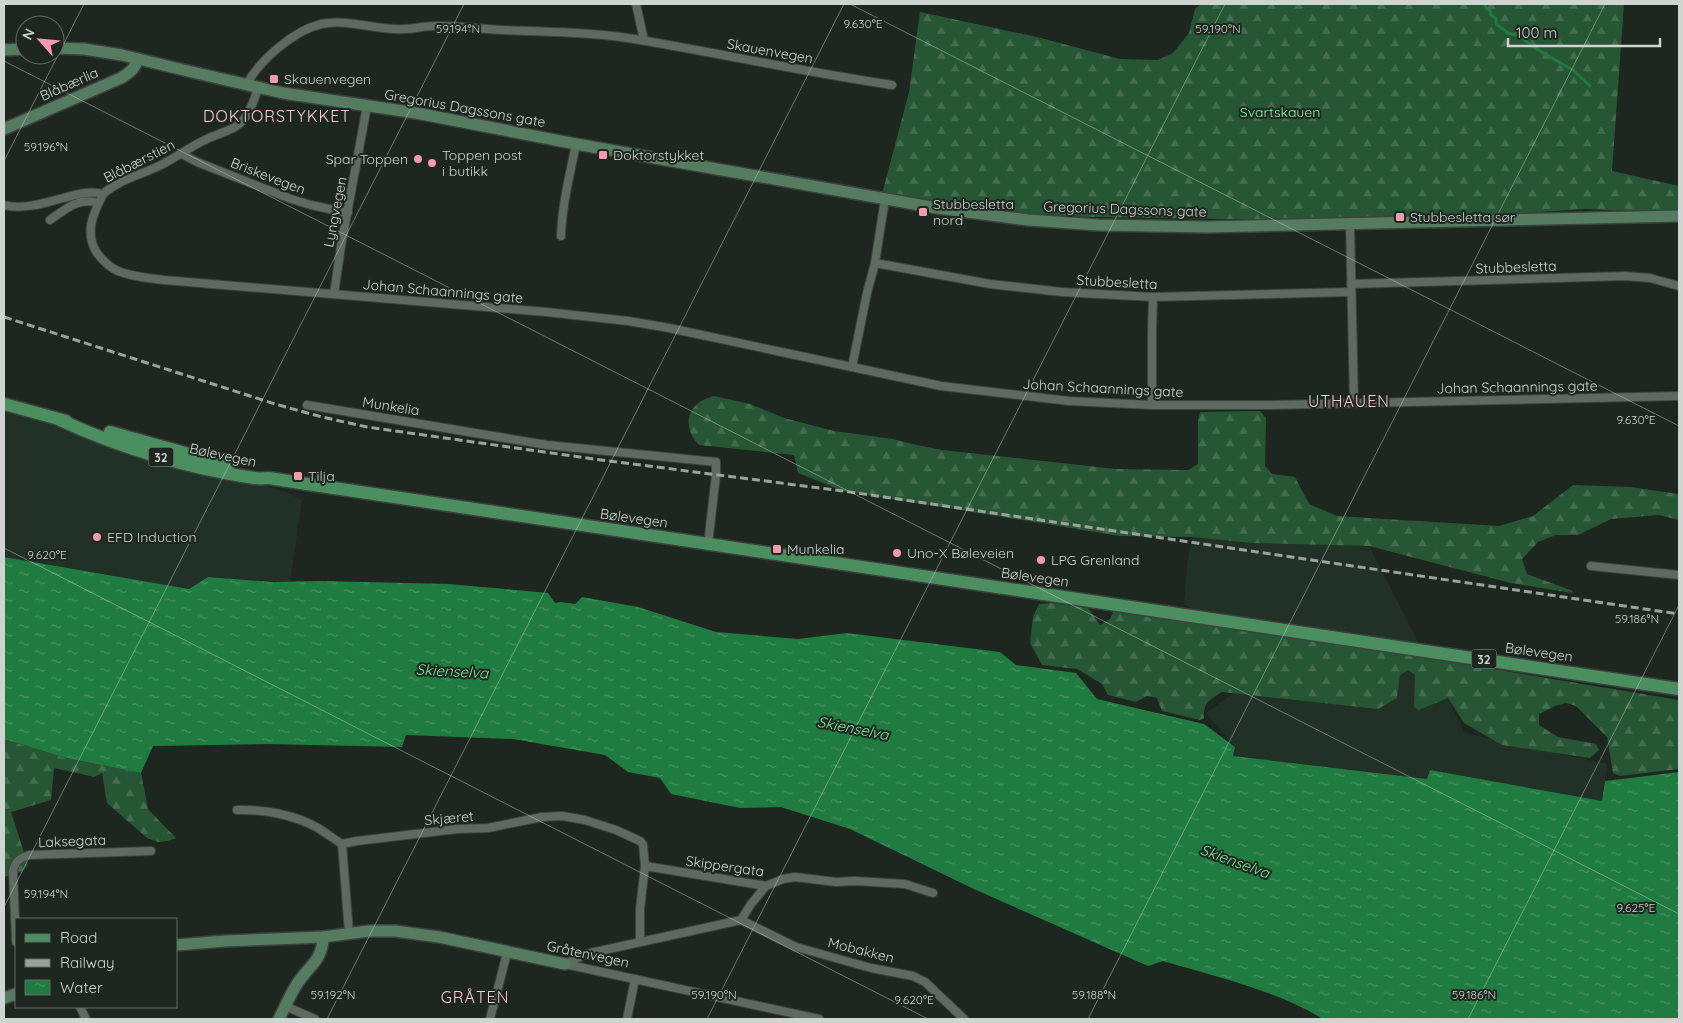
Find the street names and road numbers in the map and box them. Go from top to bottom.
street label: Skauenvegen [726,35,814,67]
street label: Blåbærlia [37,63,101,105]
street label: Gregorius Dagssons gate [383,85,547,131]
street label: Blåbærstien [100,135,178,187]
street label: Briskevegen [228,153,308,199]
street label: Lyngvegen [319,175,351,249]
street label: Gregorius Dagssons gate [1043,197,1207,221]
street label: Stubbesletta [1475,257,1557,277]
street label: Stubbesletta [1076,271,1158,293]
street label: Johan Schaannings gate [362,275,524,307]
street label: Johan Schaannings gate [1022,375,1184,401]
street label: Johan Schaannings gate [1436,377,1598,397]
street label: Munkelia [361,393,421,419]
street label: Bølevegen [188,439,258,471]
road number: 32 [148,448,174,467]
street label: Bølevegen [599,504,669,532]
street label: Bølevegen [1000,563,1070,591]
street label: Bølevegen [1504,638,1574,666]
road number: 32 [1472,650,1496,669]
street label: Skjæret [424,807,475,829]
street label: Laksegata [38,831,106,851]
street label: Skippergata [685,852,765,880]
street label: Mobakken [826,933,896,967]
street label: Gråtenvegen [545,936,631,972]

